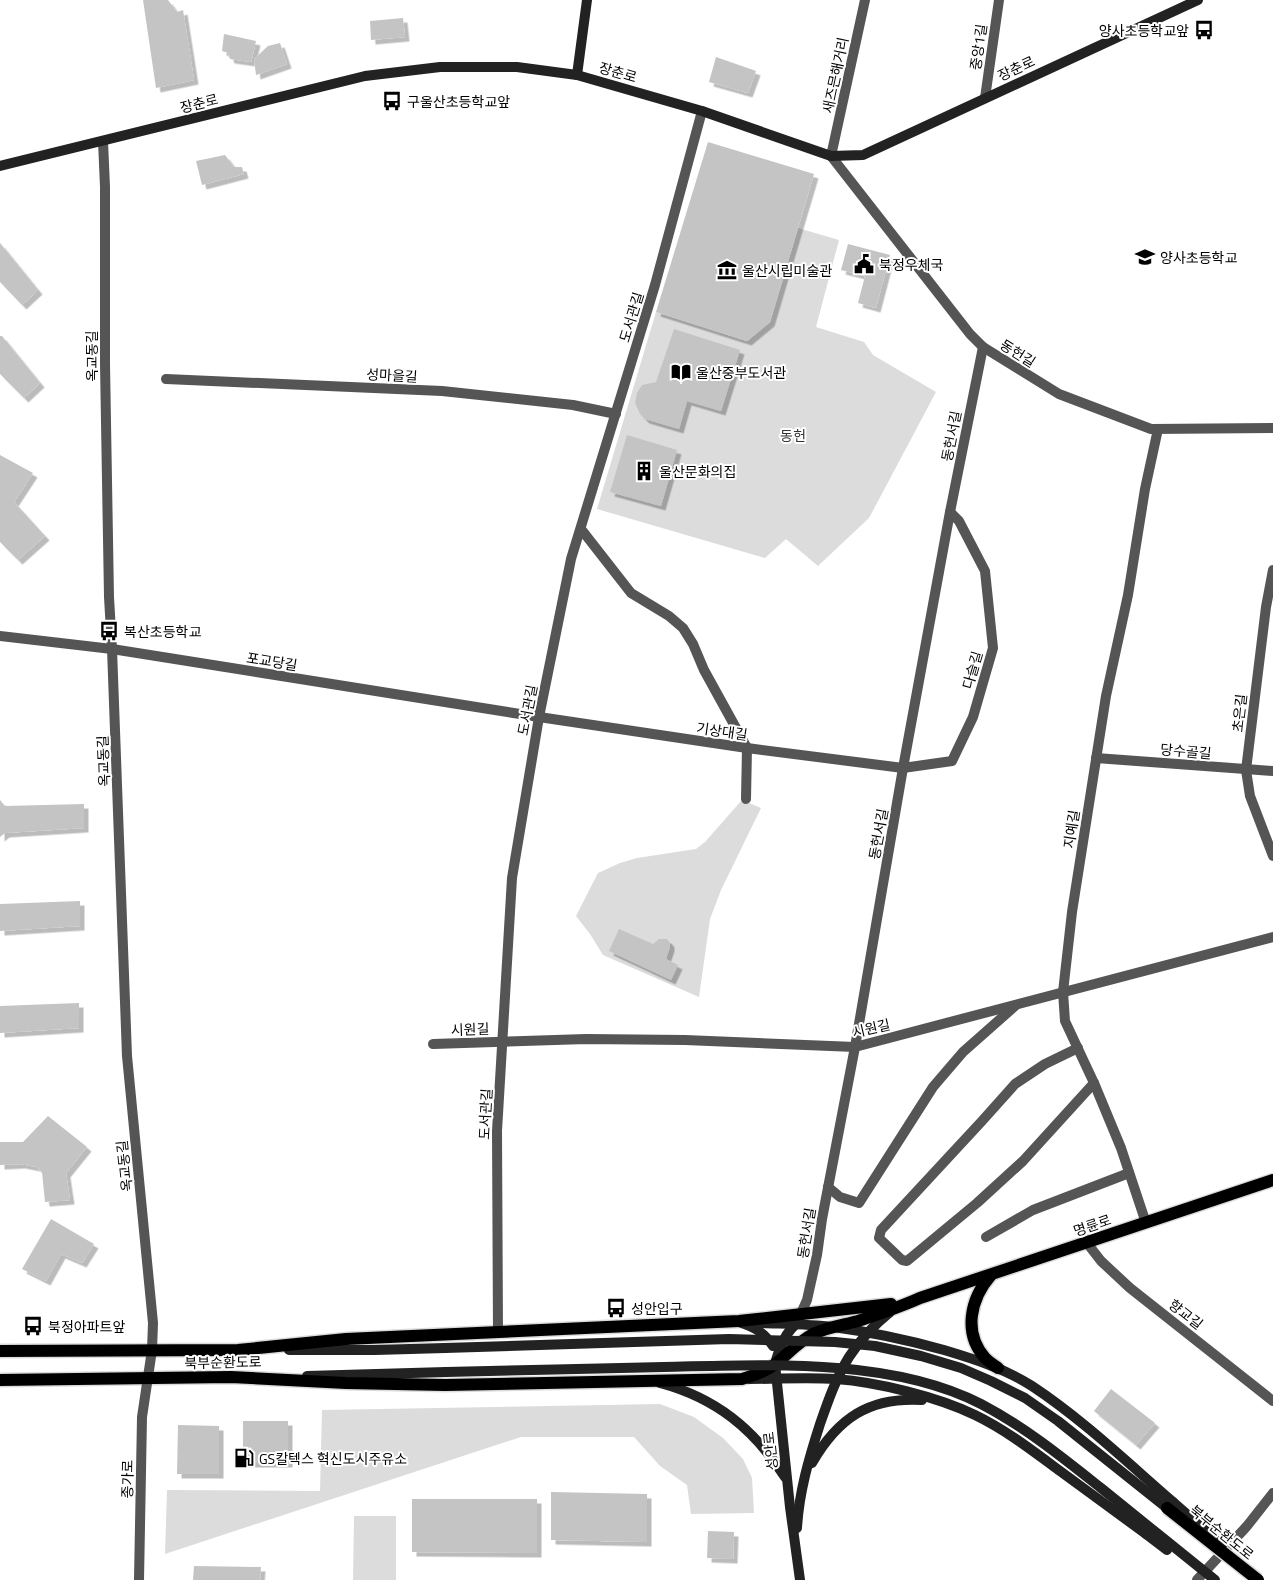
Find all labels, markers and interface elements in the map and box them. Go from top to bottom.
bus stop icon: 양사초등학교앞 [1193,19,1215,41]
place label: 양사초등학교앞 [1099,20,1189,41]
street label: 중앙1길 [964,23,992,71]
street label: 새즈믄해거리 [817,35,853,115]
street label: 장춘로 [994,50,1038,86]
street label: 장춘로 [597,57,640,87]
street label: 장춘로 [178,88,220,118]
bus stop icon: 구울산초등학교앞 [381,90,403,112]
place label: 구울산초등학교앞 [407,91,510,112]
school or university icon: 양사초등학교 [1134,246,1156,268]
place label: 양사초등학교 [1160,247,1237,268]
public building icon: 북정우체국 [853,253,875,275]
place label: 북정우체국 [879,254,944,275]
museum icon: 울산시립미술관 [716,259,738,281]
place label: 울산시립미술관 [742,260,832,281]
street label: 도서관길 [613,289,649,345]
street label: 옥교동길 [81,330,102,382]
street label: 동헌길 [996,334,1040,372]
library icon: 울산중부도서관 [670,361,692,383]
place label: 울산중부도서관 [696,362,786,383]
street label: 성마을길 [366,363,418,387]
street label: 동헌서길 [936,409,966,463]
park label: 동헌 [780,425,806,446]
building icon: 울산문화의집 [633,460,655,482]
place label: 울산문화의집 [659,461,736,482]
bus stop icon: 복산초등학교 [98,620,120,642]
place label: 복산초등학교 [124,621,201,642]
street label: 포교당길 [245,647,299,675]
street label: 다슬길 [957,649,987,691]
street label: 도서관길 [512,683,542,737]
street label: 초은길 [1227,693,1251,733]
street label: 기상대길 [695,717,749,745]
street label: 옥교동길 [92,735,114,787]
street label: 당수골길 [1159,738,1213,764]
street label: 동헌서길 [863,807,893,861]
street label: 지예길 [1058,808,1084,850]
street label: 시원길 [850,1013,892,1043]
street label: 시원길 [450,1018,490,1040]
street label: 도서관길 [473,1088,497,1140]
street label: 옥교동길 [111,1139,137,1193]
street label: 동헌서길 [792,1206,820,1260]
street label: 명륜로 [1070,1209,1114,1241]
street label: 향교길 [1164,1294,1208,1334]
bus stop icon: 성안입구 [605,1297,627,1319]
place label: 성안입구 [631,1298,683,1319]
bus stop icon: 북정아파트앞 [22,1315,44,1337]
place label: 북정아파트앞 [48,1316,125,1337]
street label: 북부순환도로 [184,1351,262,1373]
street label: 성안로 [758,1431,782,1471]
fuel station icon: GS칼텍스 혁신도시주유소 [233,1447,255,1469]
place label: GS칼텍스 혁신도시주유소 [259,1448,407,1469]
street label: 종가로 [116,1459,138,1499]
street label: 북부순환도로 [1185,1500,1259,1565]

